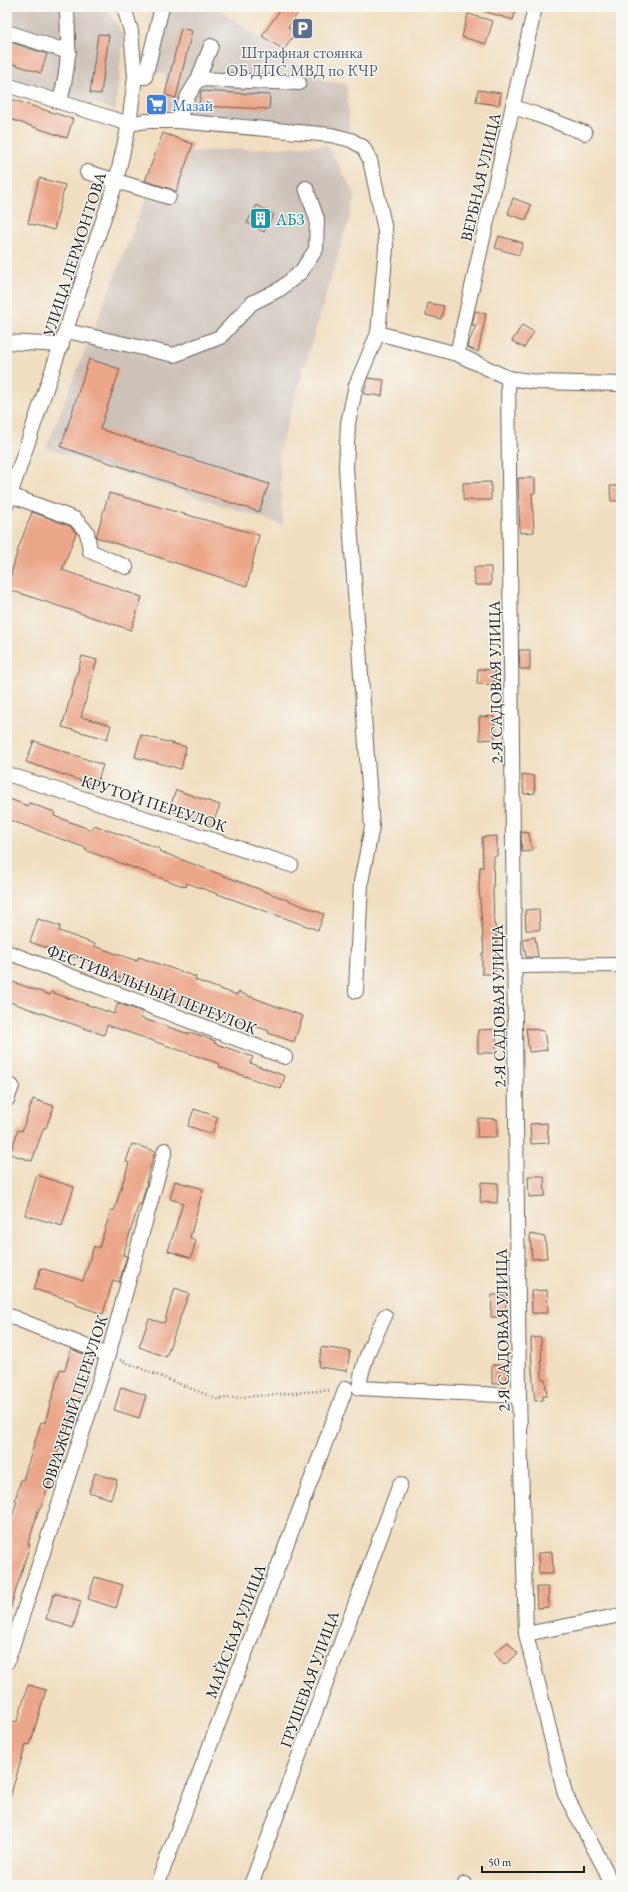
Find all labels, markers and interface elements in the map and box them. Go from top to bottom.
parking icon: Штрафная стоянка ОБ ДПС МВД по КЧР [289,15,315,41]
place label: Штрафная стоянка ОБ ДПС МВД по КЧР [226,42,378,81]
supermarket icon: Мазай [144,92,170,118]
place label: Мазай [172,95,214,116]
street label: ВЕРБНАЯ УЛИЦА [455,110,506,244]
street label: УЛИЦА ЛЕРМОНТОВА [38,168,111,340]
building icon: АБЗ [248,206,274,232]
place label: АБЗ [275,209,305,230]
street label: 2-Я САДОВАЯ УЛИЦА [484,599,507,764]
street label: КРУТОЙ ПЕРЕУЛОК [78,770,230,837]
street label: 2-Я САДОВАЯ УЛИЦА [487,923,510,1088]
street label: ФЕСТИВАЛЬНЫЙ ПЕРЕУЛОК [44,940,260,1039]
street label: 2-Я САДОВАЯ УЛИЦА [491,1247,514,1412]
street label: ОВРАЖНЫЙ ПЕРЕУЛОК [36,1312,113,1492]
street label: МАЙСКАЯ УЛИЦА [200,1560,271,1701]
street label: ГРУШЕВАЯ УЛИЦА [275,1607,344,1750]
scale bar [482,1848,584,1874]
text: 50 m [488,1854,512,1870]

